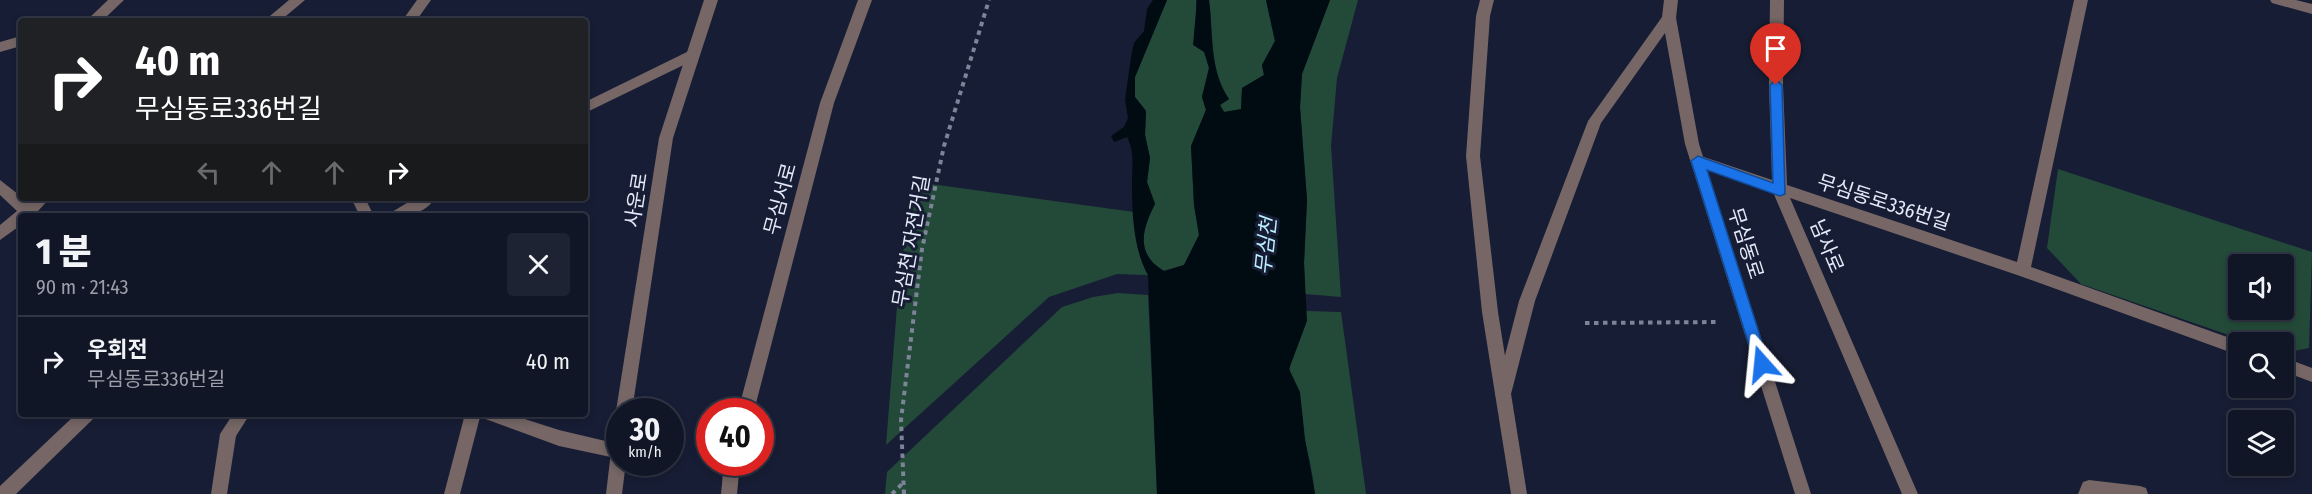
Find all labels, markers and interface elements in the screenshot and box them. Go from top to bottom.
pin [1750,23,1801,85]
icon: arrive [1759,32,1792,65]
text: 40 m [135,36,220,86]
icon: right [36,42,114,120]
text: 무심동로336번길 [135,93,322,125]
icon: left [192,156,225,189]
icon: ahead [255,156,288,189]
icon: ahead [318,156,351,189]
icon: right [381,156,414,189]
street label: 무심서로 [759,160,801,238]
street label: 무심동로336번길 [1814,169,1954,235]
street label: 사운로 [620,171,652,229]
street label: 무심천 자전거길 [888,173,934,309]
street label: 무심동로 [1723,204,1769,282]
water label: 무심천 [1250,213,1282,276]
street label: 남사로 [1805,216,1849,276]
text: 1 분 [36,230,92,274]
button: close [507,233,570,296]
map controls [2228,254,2294,476]
button: sound [2228,254,2294,320]
text: 90 m · 21:43 [36,275,129,299]
position arrow [1730,332,1794,396]
button: search [2228,332,2294,398]
text: 우회전 [87,336,148,363]
icon: right [36,345,69,378]
text: 40 m [526,348,570,375]
text: 무심동로336번길 [87,367,225,391]
speed limit sign: 40 [696,398,774,476]
button: layers [2228,410,2294,476]
text: 30 [630,412,660,448]
text: km/h [628,443,662,461]

